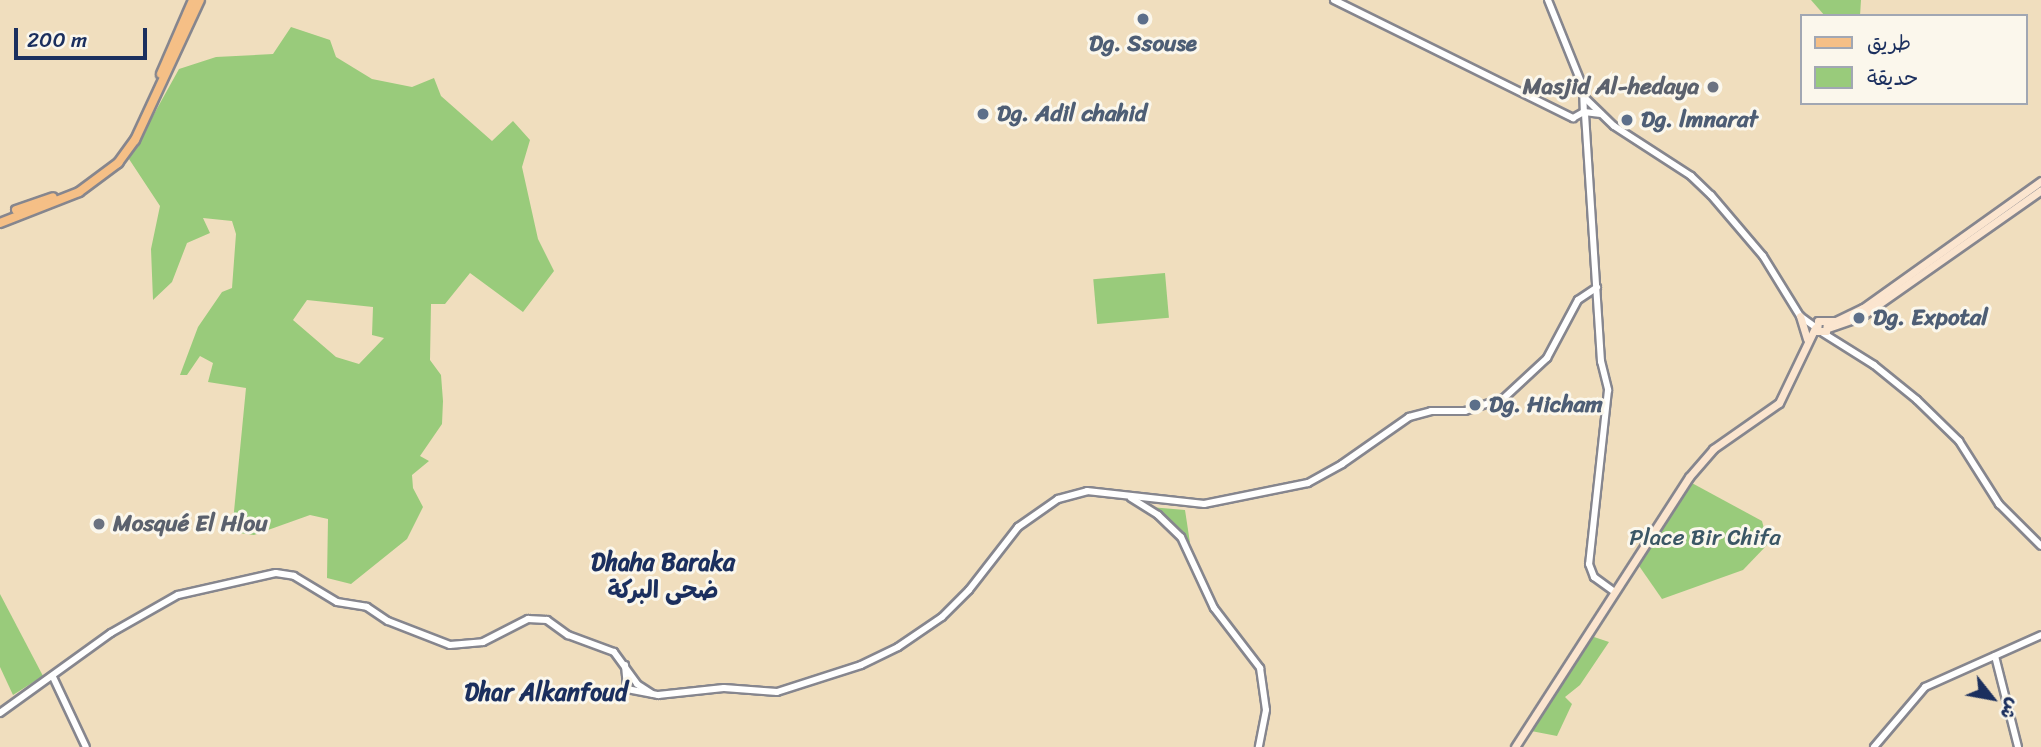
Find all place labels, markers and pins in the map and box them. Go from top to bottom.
marker: Dg. Ssouse [1135,11,1151,27]
place label: Dg. Ssouse [1089,30,1197,58]
place label: Masjid Al-hedaya [1523,73,1699,101]
marker: Masjid Al-hedaya [1705,79,1721,95]
place label: Dg. Adil chahid [997,100,1147,128]
marker: Dg. Adil chahid [975,106,991,122]
place label: Dg. lmnarat [1641,106,1759,134]
marker: Dg. lmnarat [1619,112,1635,128]
place label: Dg. Expotal [1873,304,1987,332]
marker: Dg. Expotal [1851,310,1867,326]
place label: Dg. Hicham [1489,391,1603,419]
marker: Dg. Hicham [1467,397,1483,413]
place label: Mosqué El Hlou [113,510,268,538]
marker: Mosqué El Hlou [91,516,107,532]

